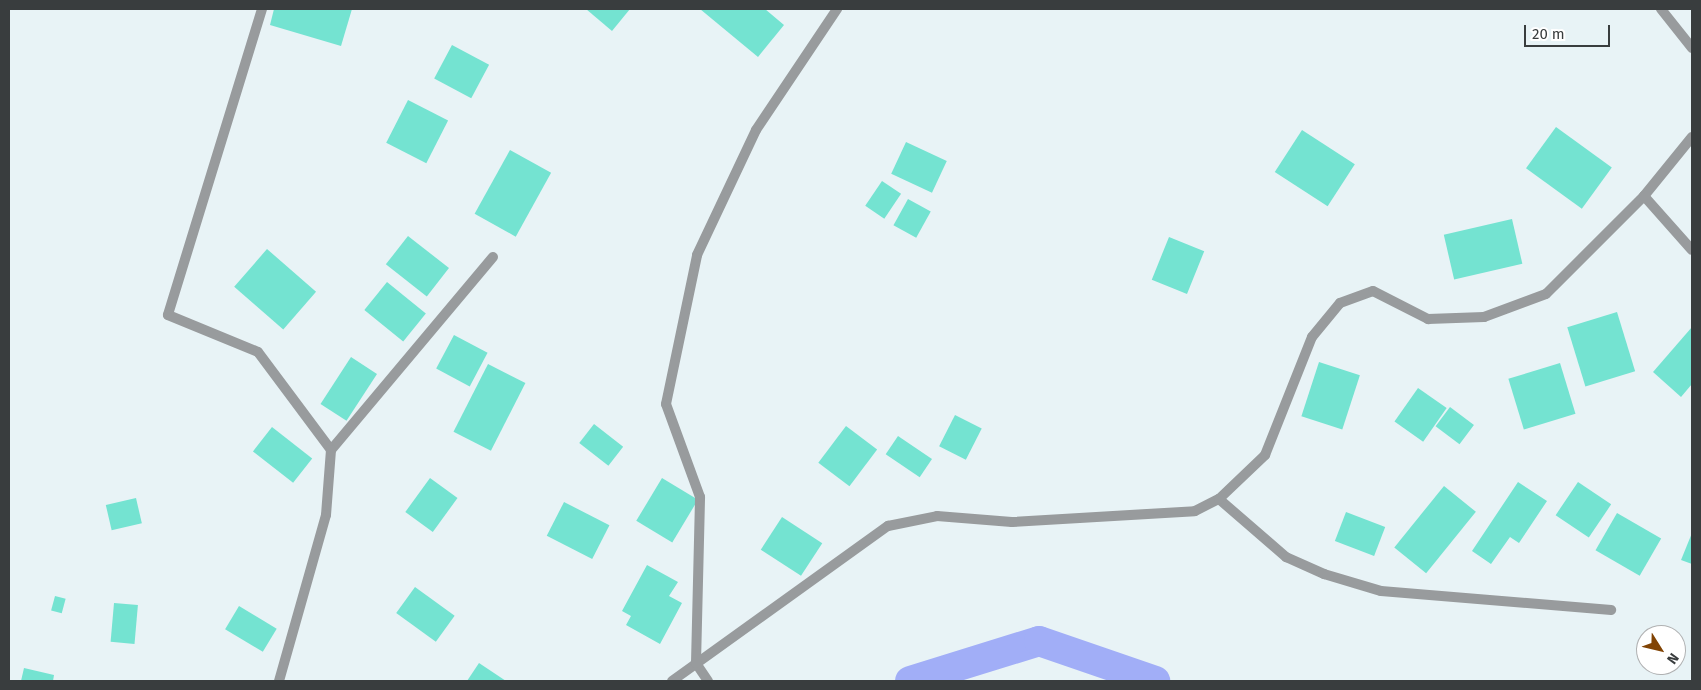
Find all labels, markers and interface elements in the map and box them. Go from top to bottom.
scale bar [1526,15,1612,47]
text: 20 m [1532,25,1565,43]
north arrow [1636,625,1686,675]
text: N [1663,650,1682,667]

